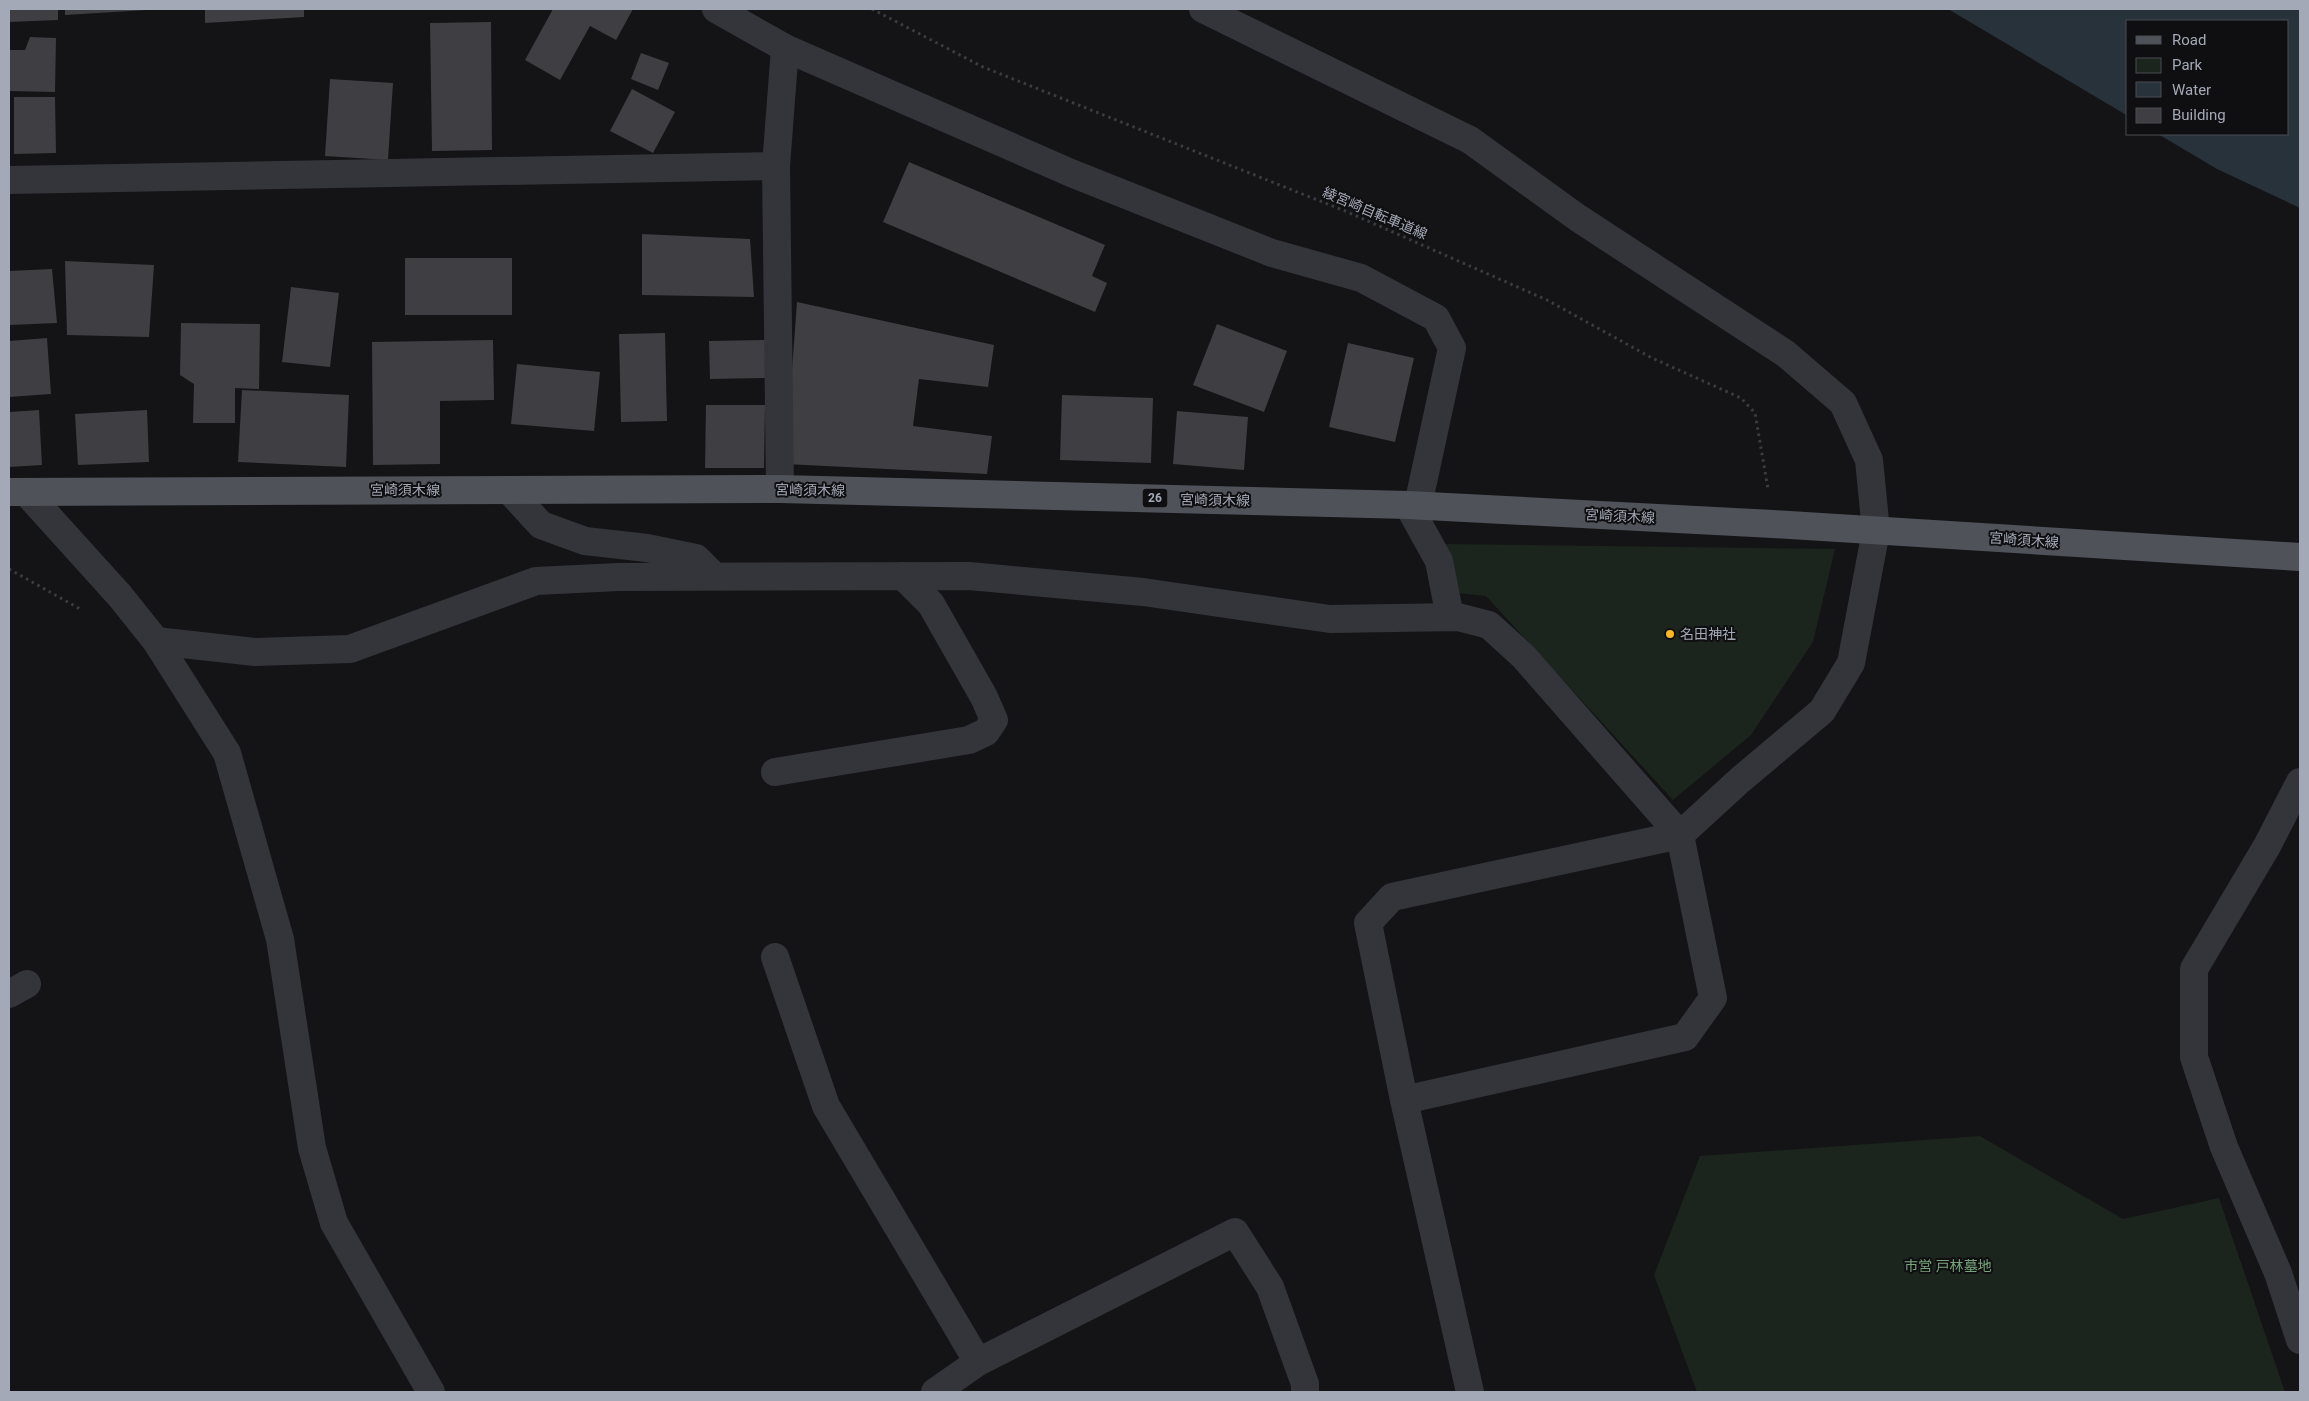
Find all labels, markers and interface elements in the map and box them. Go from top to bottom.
legend [2126,20,2289,135]
text: Road [2172,31,2206,49]
text: Park [2172,56,2203,74]
text: Water [2172,81,2211,99]
text: Building [2172,106,2226,124]
street label: 綾宮崎自転車道線 [1320,184,1430,242]
street label: 宮崎須木線 [775,481,845,499]
street label: 宮崎須木線 [370,482,440,498]
road number: 26 [1142,488,1168,508]
street label: 宮崎須木線 [1180,491,1250,509]
street label: 宮崎須木線 [1585,506,1655,526]
street label: 宮崎須木線 [1989,530,2059,550]
place label: 名田神社 [1680,626,1736,642]
marker: 名田神社 [1664,628,1676,640]
park label: 市営 戸林墓地 [1904,1258,1992,1274]

